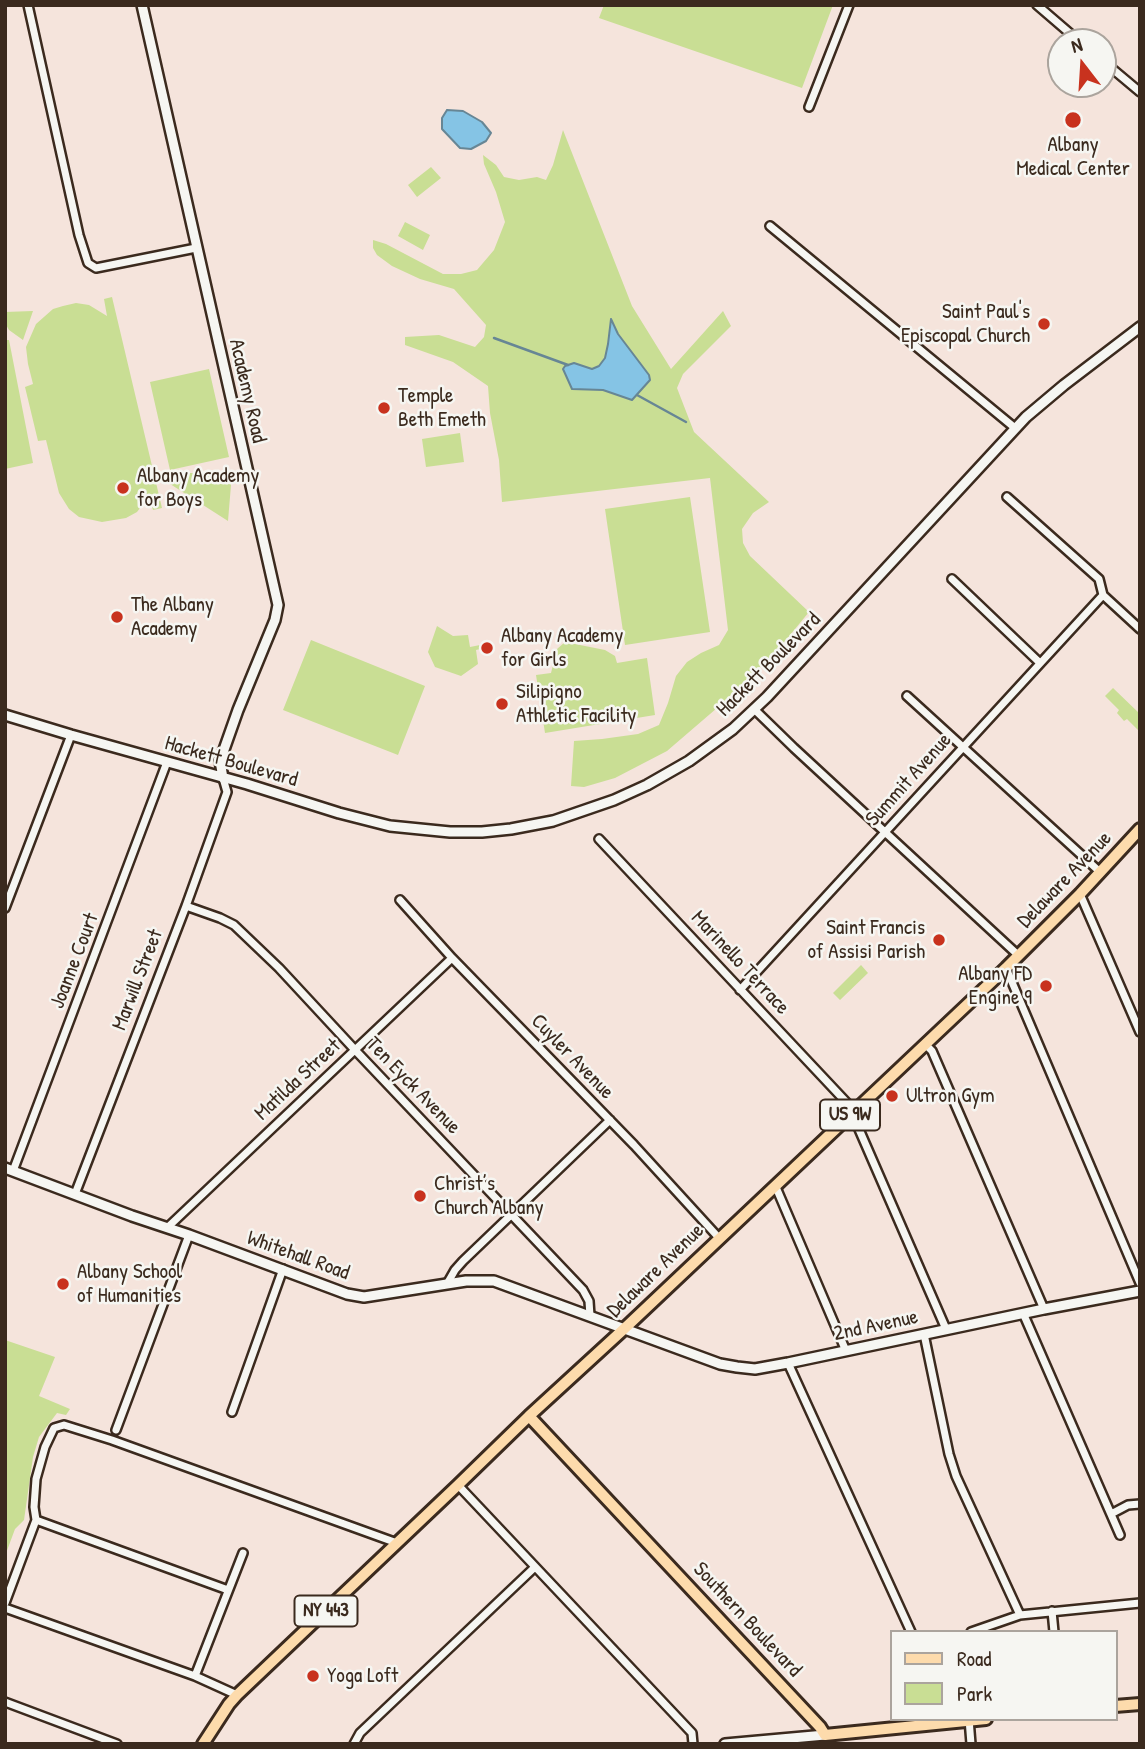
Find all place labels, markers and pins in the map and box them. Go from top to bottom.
marker: Albany Medical Center [1063,110,1083,130]
place label: Albany Medical Center [1016,132,1130,182]
place label: Saint Paul's Episcopal Church [901,299,1030,349]
marker: Saint Paul's Episcopal Church [1036,316,1052,332]
place label: Temple Beth Emeth [398,383,486,433]
marker: Temple Beth Emeth [376,400,392,416]
place label: Albany Academy for Boys [137,463,259,513]
marker: Albany Academy for Boys [115,480,131,496]
place label: The Albany Academy [131,592,214,642]
marker: The Albany Academy [109,609,125,625]
place label: Albany Academy for Girls [501,623,623,673]
marker: Albany Academy for Girls [479,640,495,656]
place label: Silipigno Athletic Facility [516,679,636,729]
marker: Silipigno Athletic Facility [494,696,510,712]
place label: Saint Francis of Assisi Parish [807,915,925,965]
marker: Saint Francis of Assisi Parish [931,932,947,948]
place label: Albany FD Engine 9 [958,961,1032,1011]
marker: Albany FD Engine 9 [1038,978,1054,994]
place label: Ultron Gym [906,1083,994,1109]
marker: Ultron Gym [884,1088,900,1104]
place label: Christ’s Church Albany [434,1171,544,1221]
marker: Christ’s Church Albany [412,1188,428,1204]
place label: Albany School of Humanities [77,1259,182,1309]
marker: Albany School of Humanities [55,1276,71,1292]
place label: Yoga Loft [327,1663,398,1689]
marker: Yoga Loft [305,1668,321,1684]

